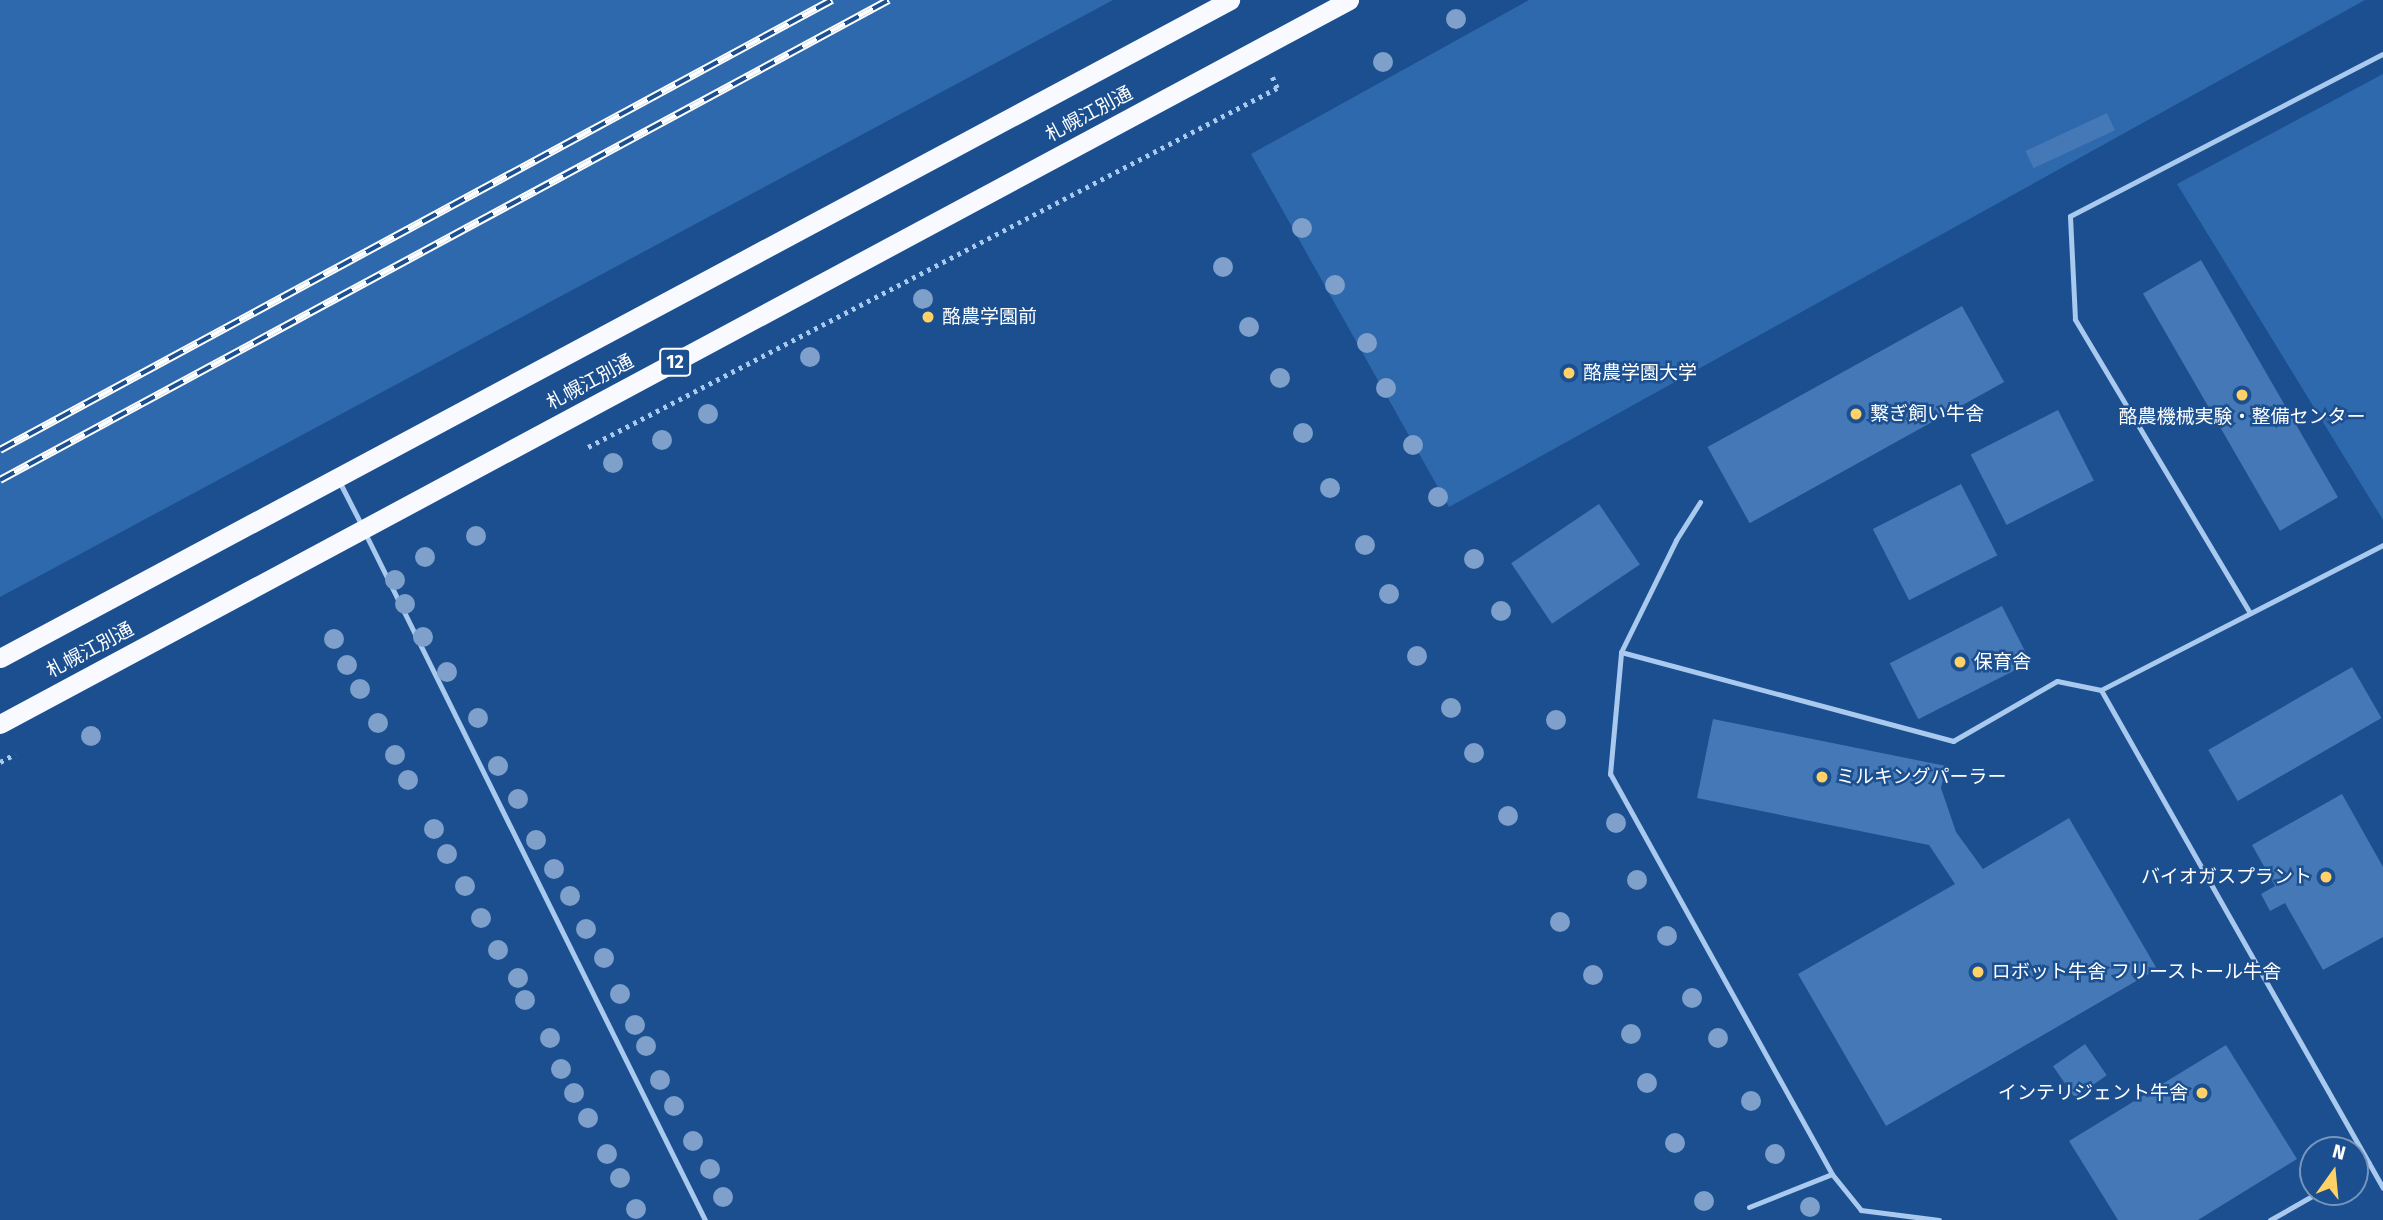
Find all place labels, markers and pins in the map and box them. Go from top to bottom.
place label: 酪農学園前 [942,306,1037,328]
marker: 酪農学園前 [920,309,936,325]
place label: 酪農学園大学 [1583,362,1697,384]
marker: 酪農学園大学 [1561,365,1577,381]
marker: 酪農機械実験・整備センター [2234,387,2250,403]
place label: 繋ぎ飼い牛舎 [1870,403,1984,425]
marker: 繋ぎ飼い牛舎 [1848,406,1864,422]
place label: 酪農機械実験・整備センター [2119,406,2365,428]
place label: 保育舎 [1974,651,2031,673]
marker: 保育舎 [1952,654,1968,670]
place label: ミルキングパーラー [1836,766,2007,788]
marker: ミルキングパーラー [1814,769,1830,785]
place label: バイオガスプラント [2141,866,2312,888]
marker: バイオガスプラント [2318,869,2334,885]
place label: ロボット牛舎 フリーストール牛舎 [1992,961,2282,983]
marker: ロボット牛舎 フリーストール牛舎 [1970,964,1986,980]
place label: インテリジェント牛舎 [1998,1082,2188,1104]
marker: インテリジェント牛舎 [2194,1085,2210,1101]

